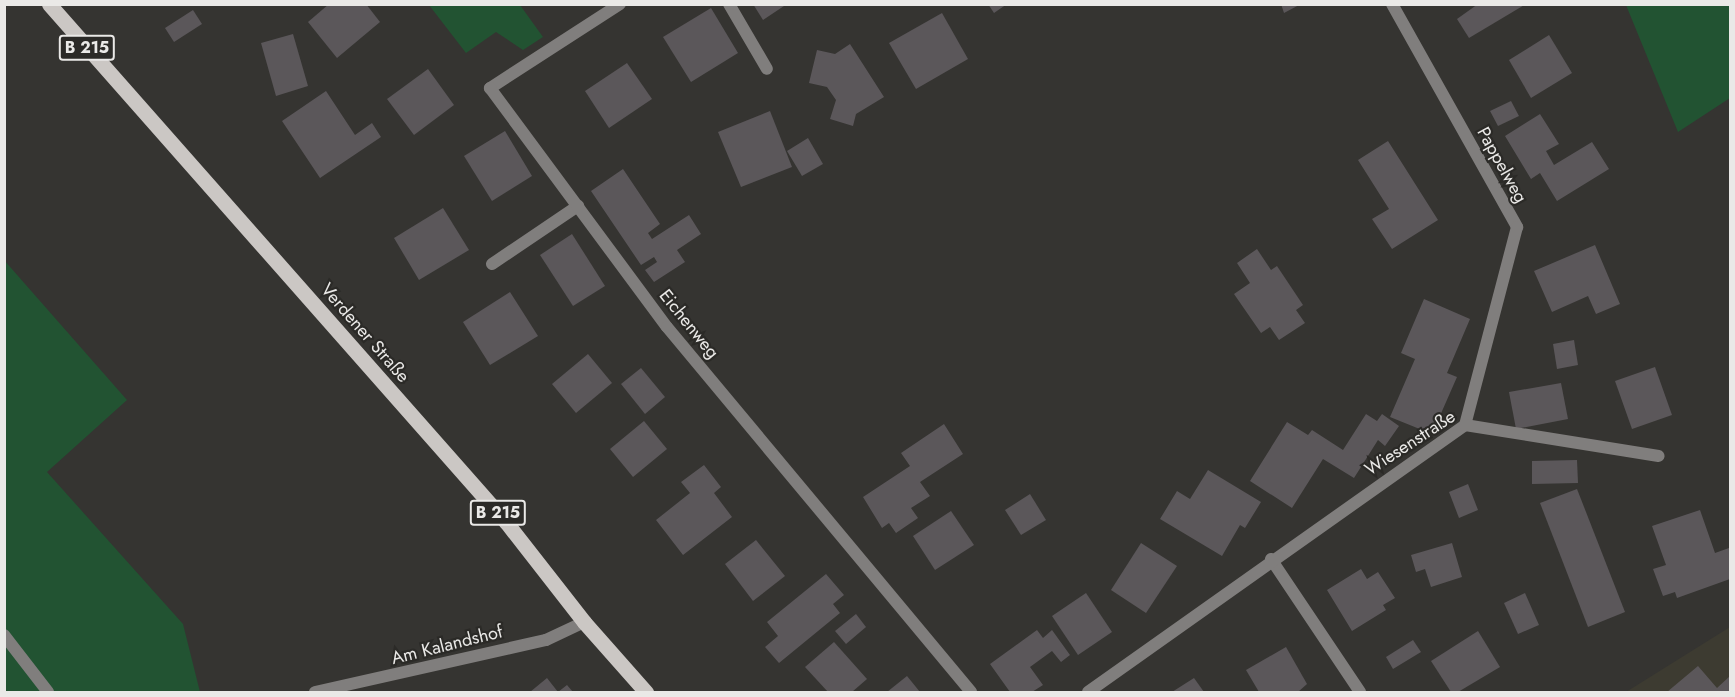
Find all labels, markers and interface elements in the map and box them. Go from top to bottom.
road number: B 215 [58,35,116,61]
street label: Pappelweg [1472,123,1532,207]
street label: Verdener Straße [316,279,414,387]
street label: Eichenweg [655,285,723,363]
street label: Wiesenstraße [1361,406,1459,480]
road number: B 215 [470,500,526,526]
street label: Am Kalandshof [389,621,505,669]

